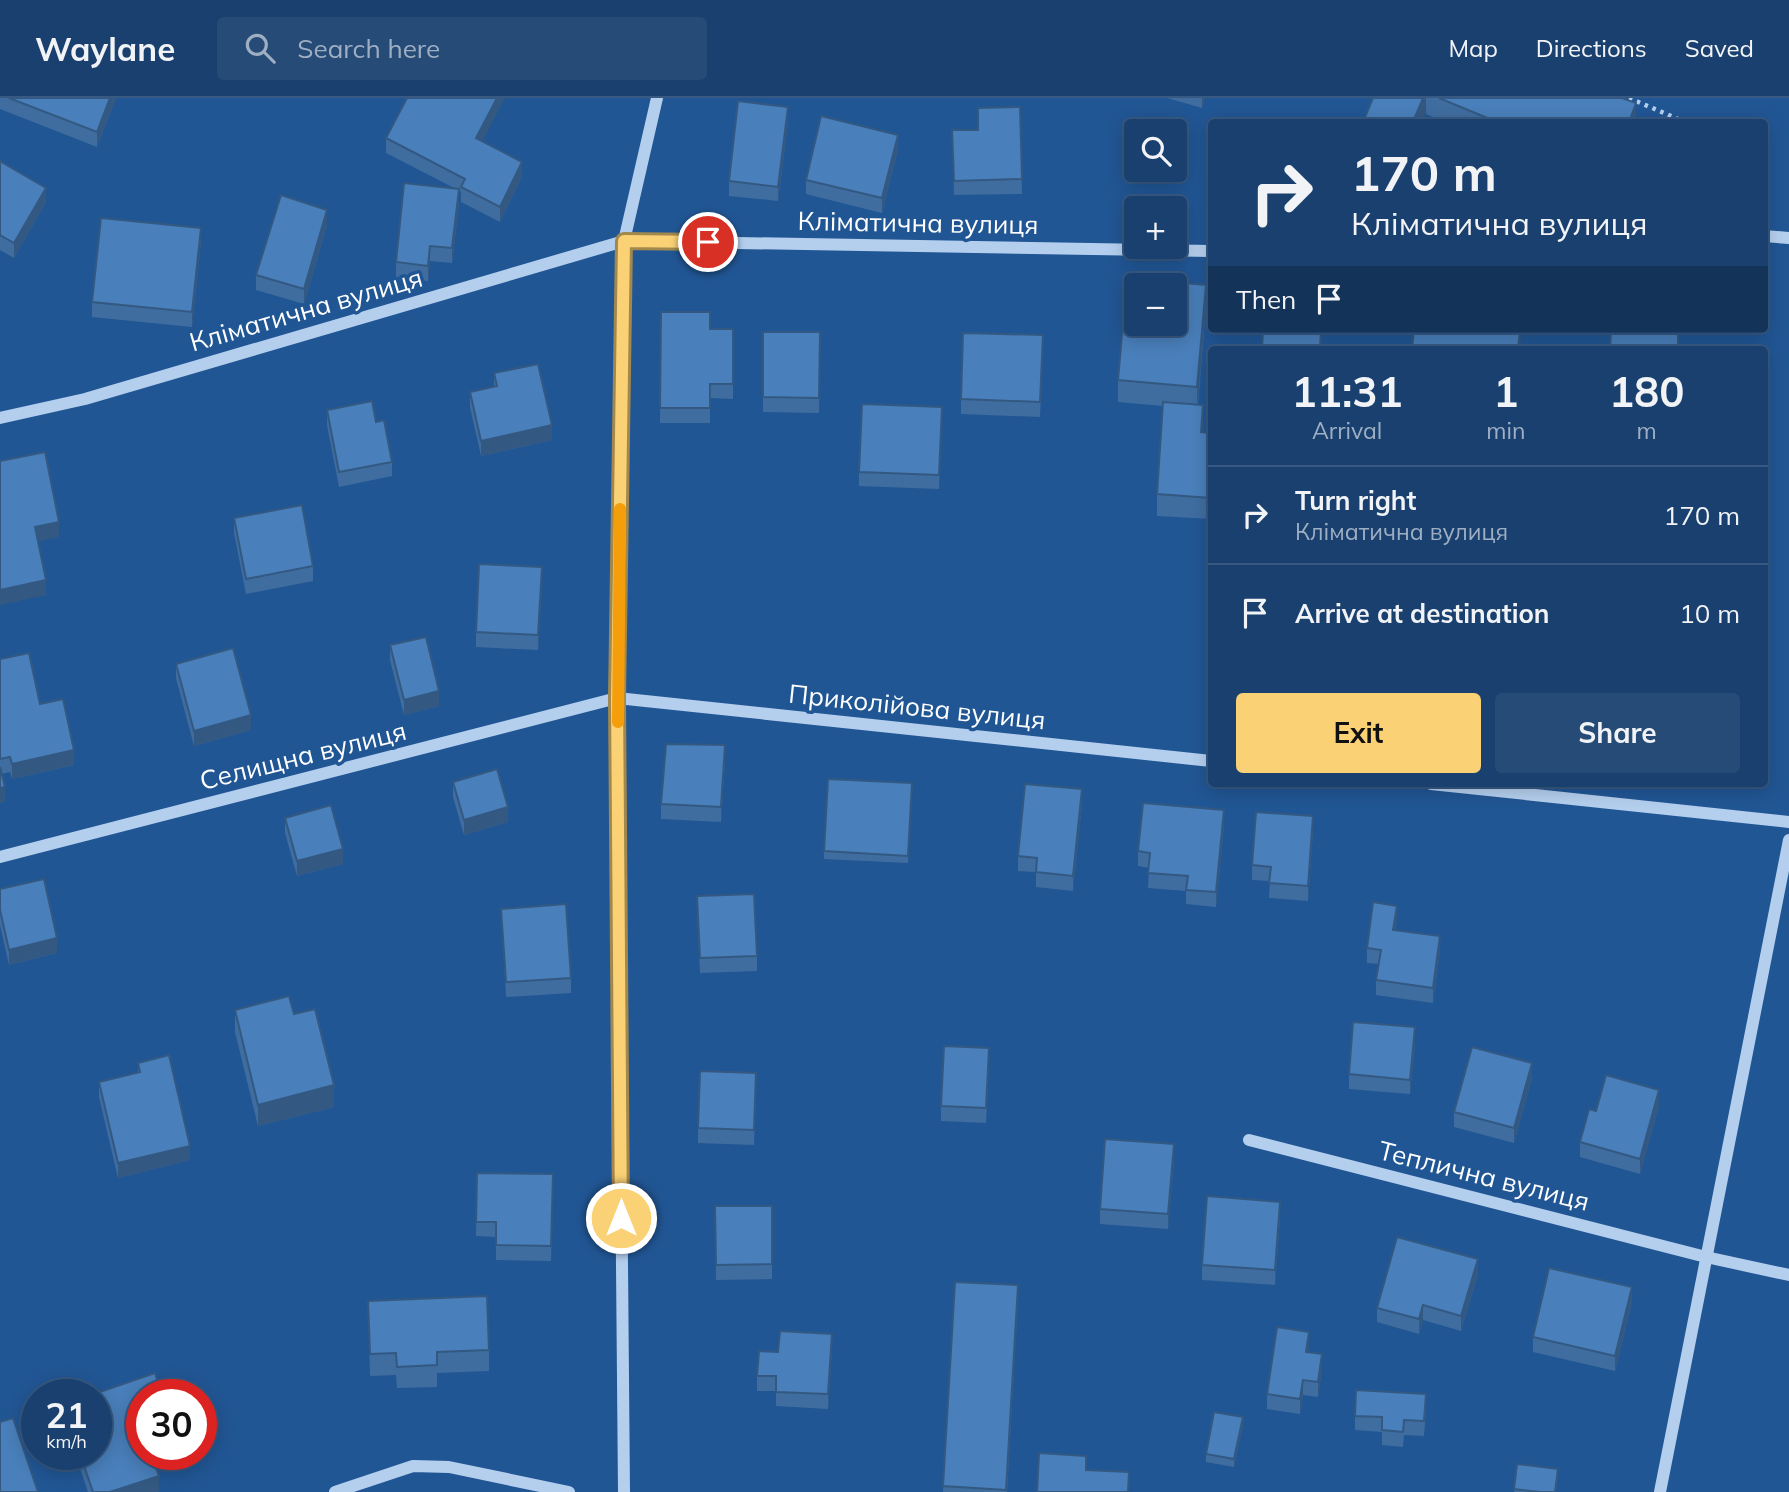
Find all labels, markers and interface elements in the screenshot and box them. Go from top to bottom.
search box [217,17,707,80]
text: Waylane [35,28,175,69]
icon: search [241,29,279,67]
text: Search here [297,32,440,65]
text: Map [1448,33,1498,63]
text: Directions [1536,33,1647,63]
text: Saved [1685,33,1754,63]
map controls [1124,119,1187,336]
button: search [1124,119,1187,182]
text: 170 m [1351,142,1497,203]
icon: right [1236,147,1327,238]
button: + [1124,196,1187,259]
text: Кліматична вулиця [1351,203,1648,243]
street label: Кліматична вулиця [797,204,1039,241]
pin [678,212,738,272]
icon: arrive [689,223,727,261]
street label: Кліматична вулиця [185,260,426,359]
button: − [1124,273,1187,336]
icon: arrive [1310,280,1348,318]
text: Then [1236,283,1296,316]
text: 11:31 [1292,365,1403,418]
text: 1 [1493,365,1518,418]
text: 180 [1609,365,1684,418]
text: Arrival [1312,416,1382,445]
text: min [1486,416,1525,445]
text: m [1637,416,1657,445]
text: Turn right [1295,484,1416,517]
icon: right [1236,496,1274,534]
text: 170 m [1664,499,1740,532]
text: Кліматична вулиця [1295,517,1508,546]
icon: arrive [1236,594,1274,632]
text: Arrive at destination [1295,597,1550,630]
text: 10 m [1679,597,1740,630]
street label: Приколійова вулиця [787,677,1047,736]
button: Exit [1236,693,1481,773]
button: Share [1495,693,1740,773]
street label: Селищна вулиця [196,714,409,797]
street label: Теплична вулиця [1375,1133,1593,1218]
position arrow [584,1181,658,1255]
speed limit sign: 30 [126,1379,217,1470]
text: 21 [45,1393,88,1437]
text: km/h [46,1430,87,1453]

